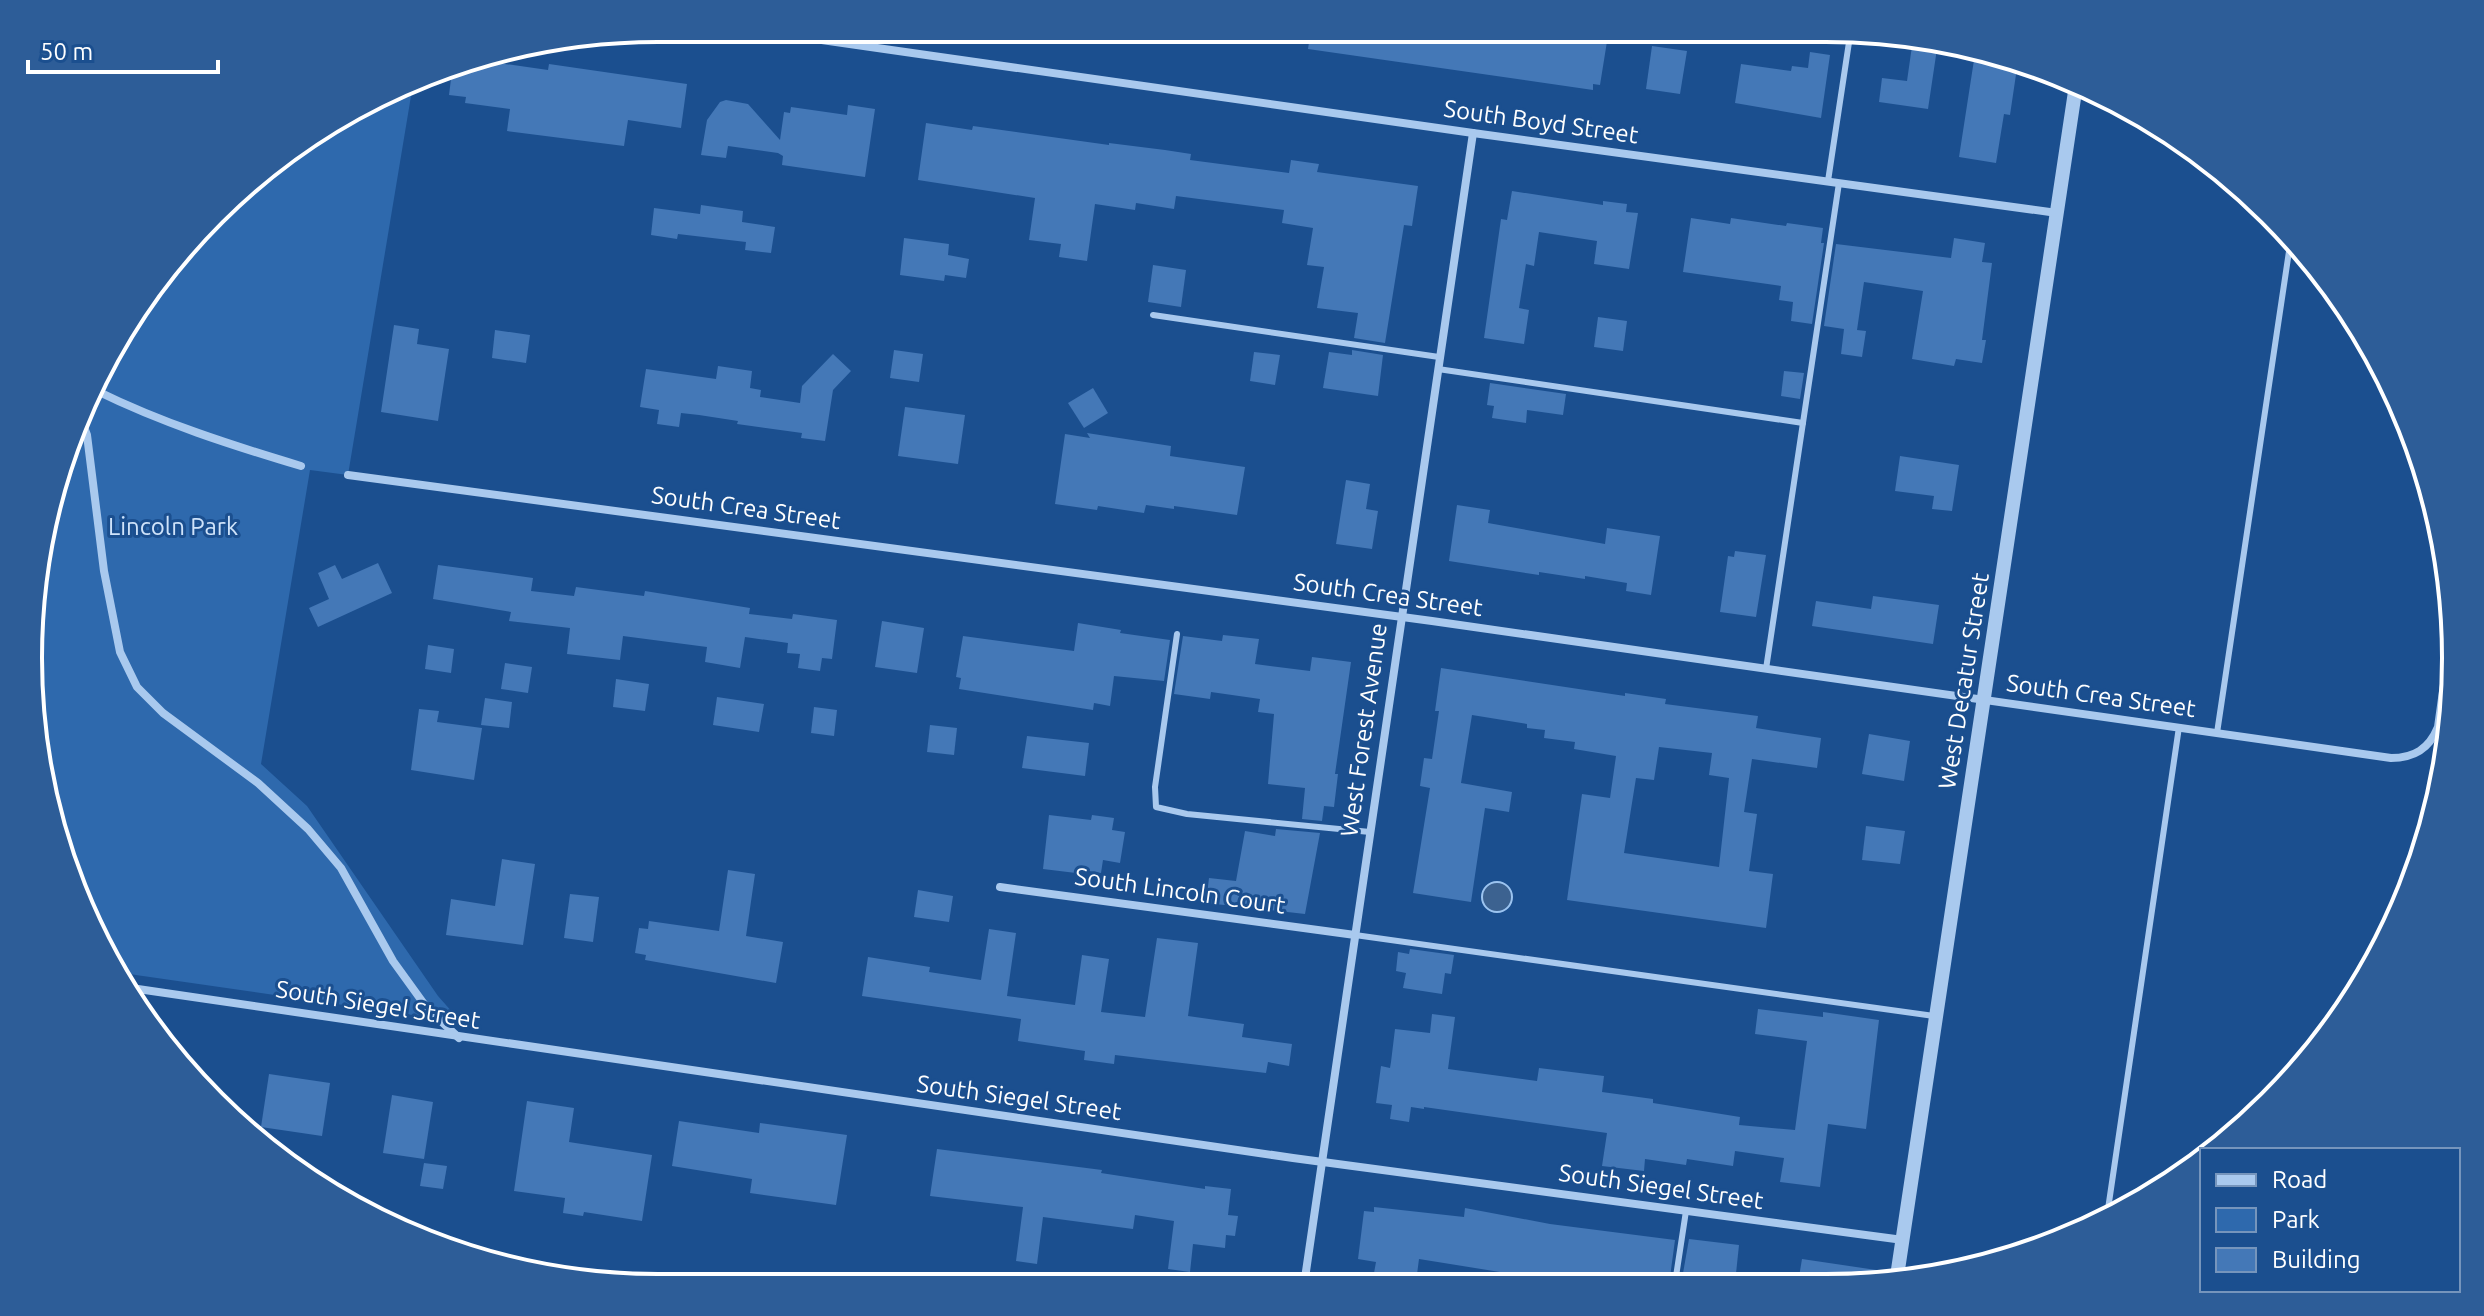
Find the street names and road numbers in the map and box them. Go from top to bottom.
street label: South Boyd Street [1442,94,1641,149]
street label: South Crea Street [650,481,843,534]
street label: South Crea Street [1292,568,1485,621]
street label: West Decatur Street [1933,570,1994,791]
street label: West Forest Avenue [1335,621,1392,839]
street label: South Crea Street [2005,669,2198,722]
street label: South Lincoln Court [1073,862,1288,919]
street label: South Siegel Street [274,975,483,1034]
street label: South Siegel Street [915,1070,1124,1125]
street label: South Siegel Street [1557,1159,1766,1214]

